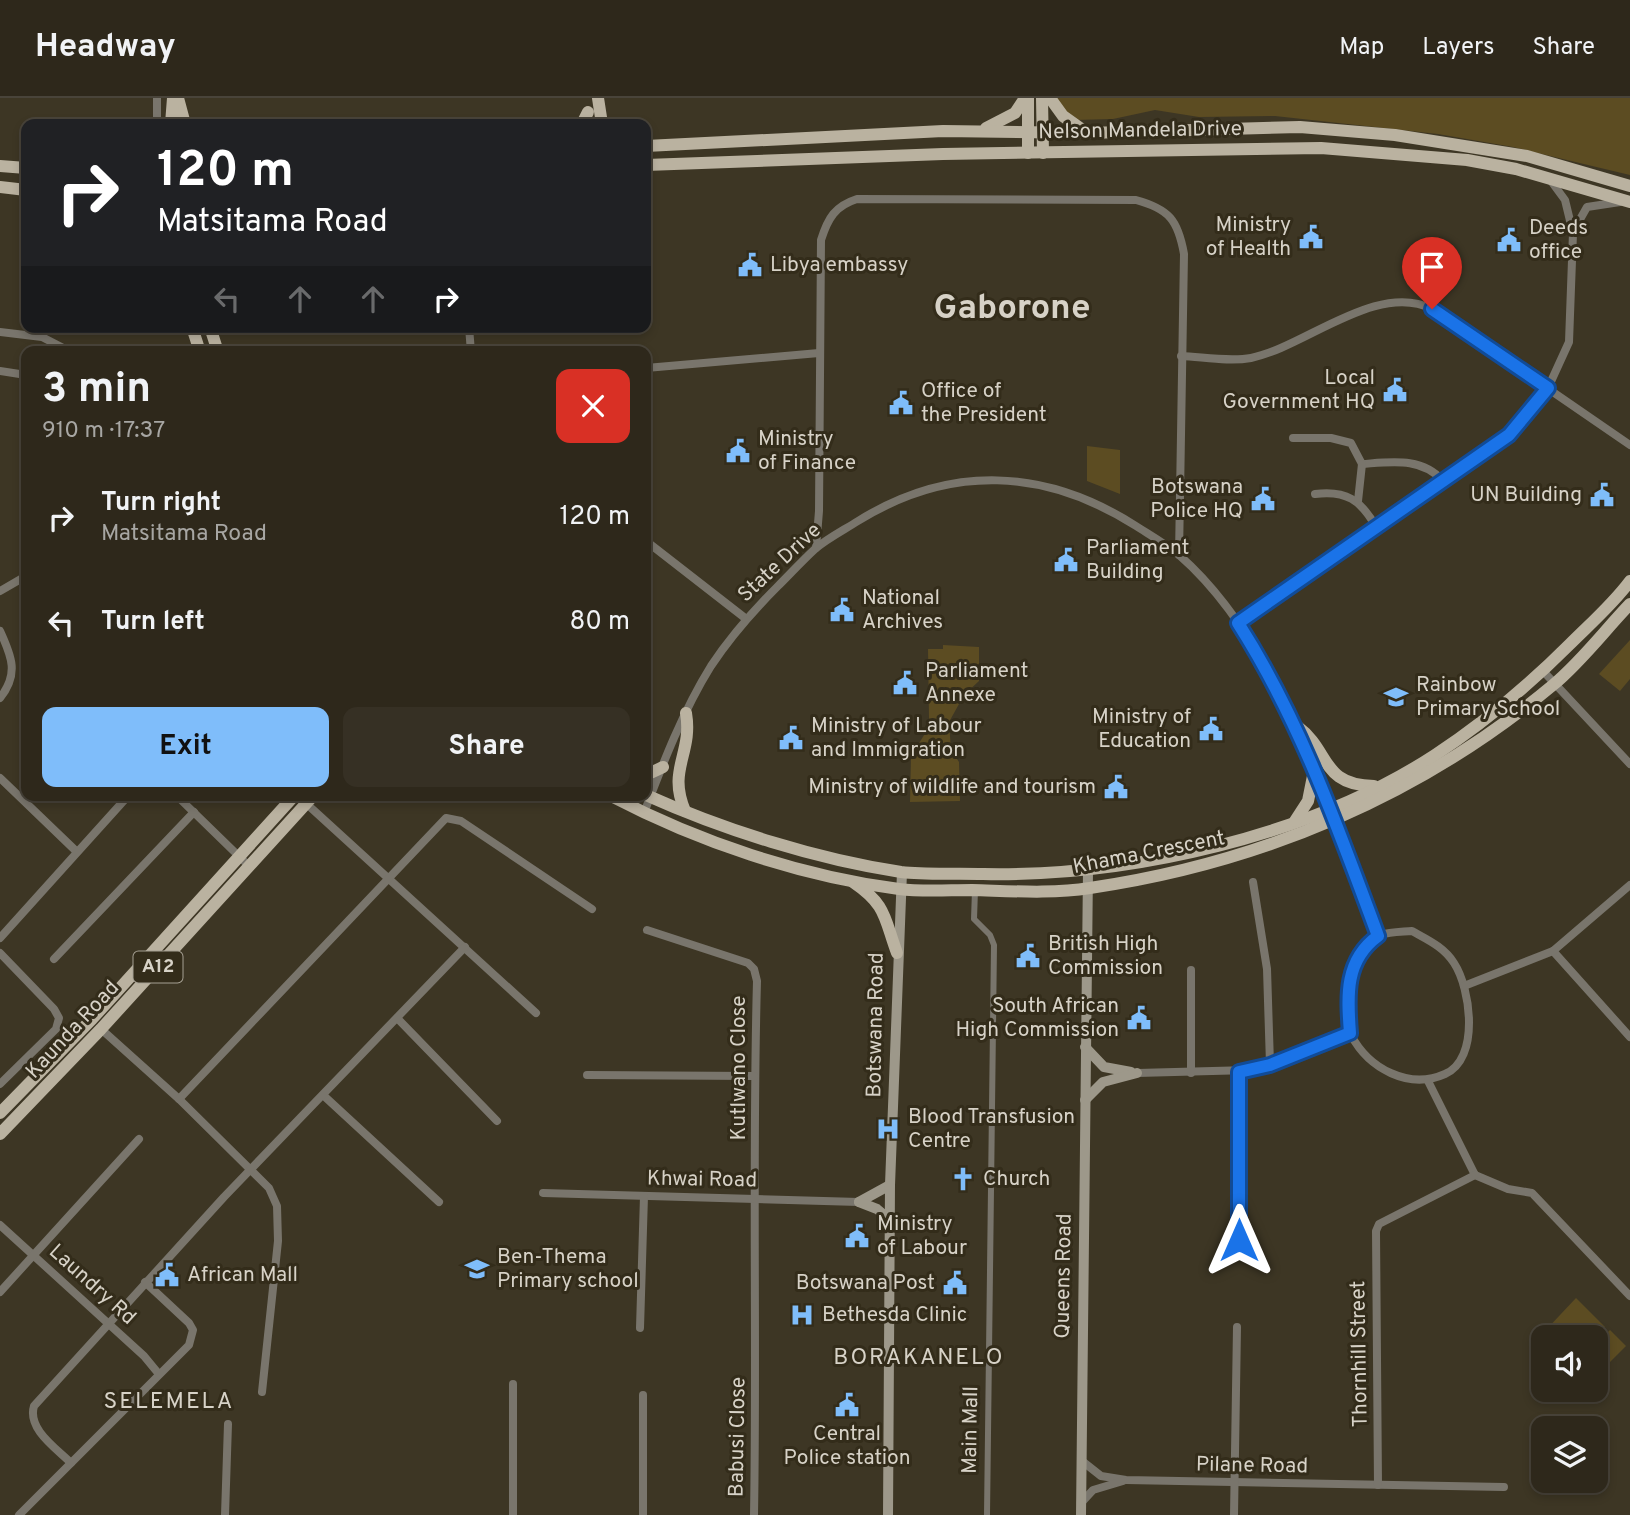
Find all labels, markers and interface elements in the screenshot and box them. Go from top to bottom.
text: Headway [35,27,176,69]
text: Map [1339,33,1384,63]
text: Layers [1422,33,1494,63]
text: Share [1532,33,1595,63]
street label: Nelson Mandela Drive [1038,116,1242,146]
text: 120 m [157,142,294,204]
icon: right [42,147,133,238]
text: Matsitama Road [157,203,388,243]
place label: Ministry of Health [1206,212,1291,263]
place label: Deeds office [1529,215,1588,266]
public building icon: Ministry of Health [1297,223,1325,251]
public building icon: Deeds office [1495,226,1523,254]
pin [1402,237,1462,309]
icon: arrive [1413,248,1451,286]
public building icon: Libya embassy [736,251,764,279]
place label: Libya embassy [770,252,908,279]
icon: left [208,280,246,318]
icon: ahead [281,280,319,318]
icon: ahead [354,280,392,318]
icon: right [427,280,465,318]
district label: Gaborone [934,287,1090,331]
text: 3 min [42,364,151,417]
place label: Local Government HQ [1223,365,1375,416]
button: close [556,369,630,443]
public building icon: Local Government HQ [1381,376,1409,404]
place label: Office of the President [921,378,1047,429]
public building icon: Office of the President [887,389,915,417]
text: 910 m · 17:37 [42,417,165,446]
place label: Ministry of Finance [758,426,856,477]
public building icon: Ministry of Finance [724,437,752,465]
place label: Botswana Police HQ [1150,474,1243,525]
public building icon: UN Building [1588,481,1616,509]
place label: UN Building [1470,482,1582,509]
public building icon: Botswana Police HQ [1249,485,1277,513]
text: Turn right [101,487,221,520]
icon: right [42,499,80,537]
text: 120 m [560,501,630,534]
street label: State Drive [733,517,827,609]
text: Matsitama Road [101,520,267,549]
place label: Parliament Building [1086,535,1189,586]
public building icon: Parliament Building [1052,546,1080,574]
place label: National Archives [862,585,943,636]
public building icon: National Archives [828,596,856,624]
icon: left [42,604,80,642]
text: Turn left [101,606,205,639]
text: 80 m [570,606,630,639]
place label: Parliament Annexe [925,658,1028,709]
public building icon: Parliament Annexe [891,669,919,697]
place label: Rainbow Primary School [1416,672,1560,723]
school or university icon: Rainbow Primary School [1382,683,1410,711]
place label: Ministry of Education [1092,704,1191,755]
button: Exit [42,707,329,787]
button: Share [343,707,630,787]
place label: Ministry of Labour and Immigration [811,713,982,764]
public building icon: Ministry of Education [1197,715,1225,743]
public building icon: Ministry of Labour and Immigration [777,724,805,752]
public building icon: Ministry of wildlife and tourism [1102,773,1130,801]
place label: Ministry of wildlife and tourism [808,774,1096,801]
street label: Khama Crescent [1071,825,1227,881]
place label: British High Commission [1048,931,1163,982]
public building icon: British High Commission [1014,942,1042,970]
road number: A12 [134,952,182,982]
street label: Botswana Road [861,952,891,1098]
street label: Kaunda Road [20,975,126,1085]
place label: South African High Commission [955,993,1119,1044]
street label: Kutlwano Close [726,995,753,1141]
public building icon: South African High Commission [1125,1004,1153,1032]
place label: Blood Transfusion Centre [908,1104,1075,1155]
hospital icon: Blood Transfusion Centre [874,1115,902,1143]
church icon: Church [949,1165,977,1193]
street label: Khwai Road [647,1166,757,1194]
place label: Church [983,1166,1050,1193]
position arrow [1202,1203,1276,1277]
place label: Ministry of Labour [877,1211,967,1262]
street label: Queens Road [1049,1213,1079,1339]
public building icon: Ministry of Labour [843,1222,871,1250]
street label: Laundry Rd [43,1239,141,1331]
place label: Ben-Thema Primary school [497,1244,639,1295]
school or university icon: Ben-Thema Primary school [463,1255,491,1283]
public building icon: African Mall [153,1261,181,1289]
place label: African Mall [187,1262,298,1289]
public building icon: Botswana Post [941,1269,969,1297]
place label: Botswana Post [796,1270,935,1297]
street label: Thornhill Street [1345,1280,1375,1428]
hospital icon: Bethesda Clinic [788,1301,816,1329]
place label: Bethesda Clinic [822,1302,967,1329]
map controls [1531,1325,1608,1493]
button: sound [1531,1325,1608,1402]
district label: BORAKANELO [833,1344,1005,1373]
street label: Babusi Close [723,1377,753,1497]
street label: Main Mall [957,1386,985,1474]
district label: SELEMELA [104,1388,234,1417]
public building icon: Central Police station [833,1391,861,1419]
button: layers [1531,1416,1608,1493]
place label: Central Police station [783,1421,911,1472]
street label: Pilane Road [1196,1452,1308,1480]

